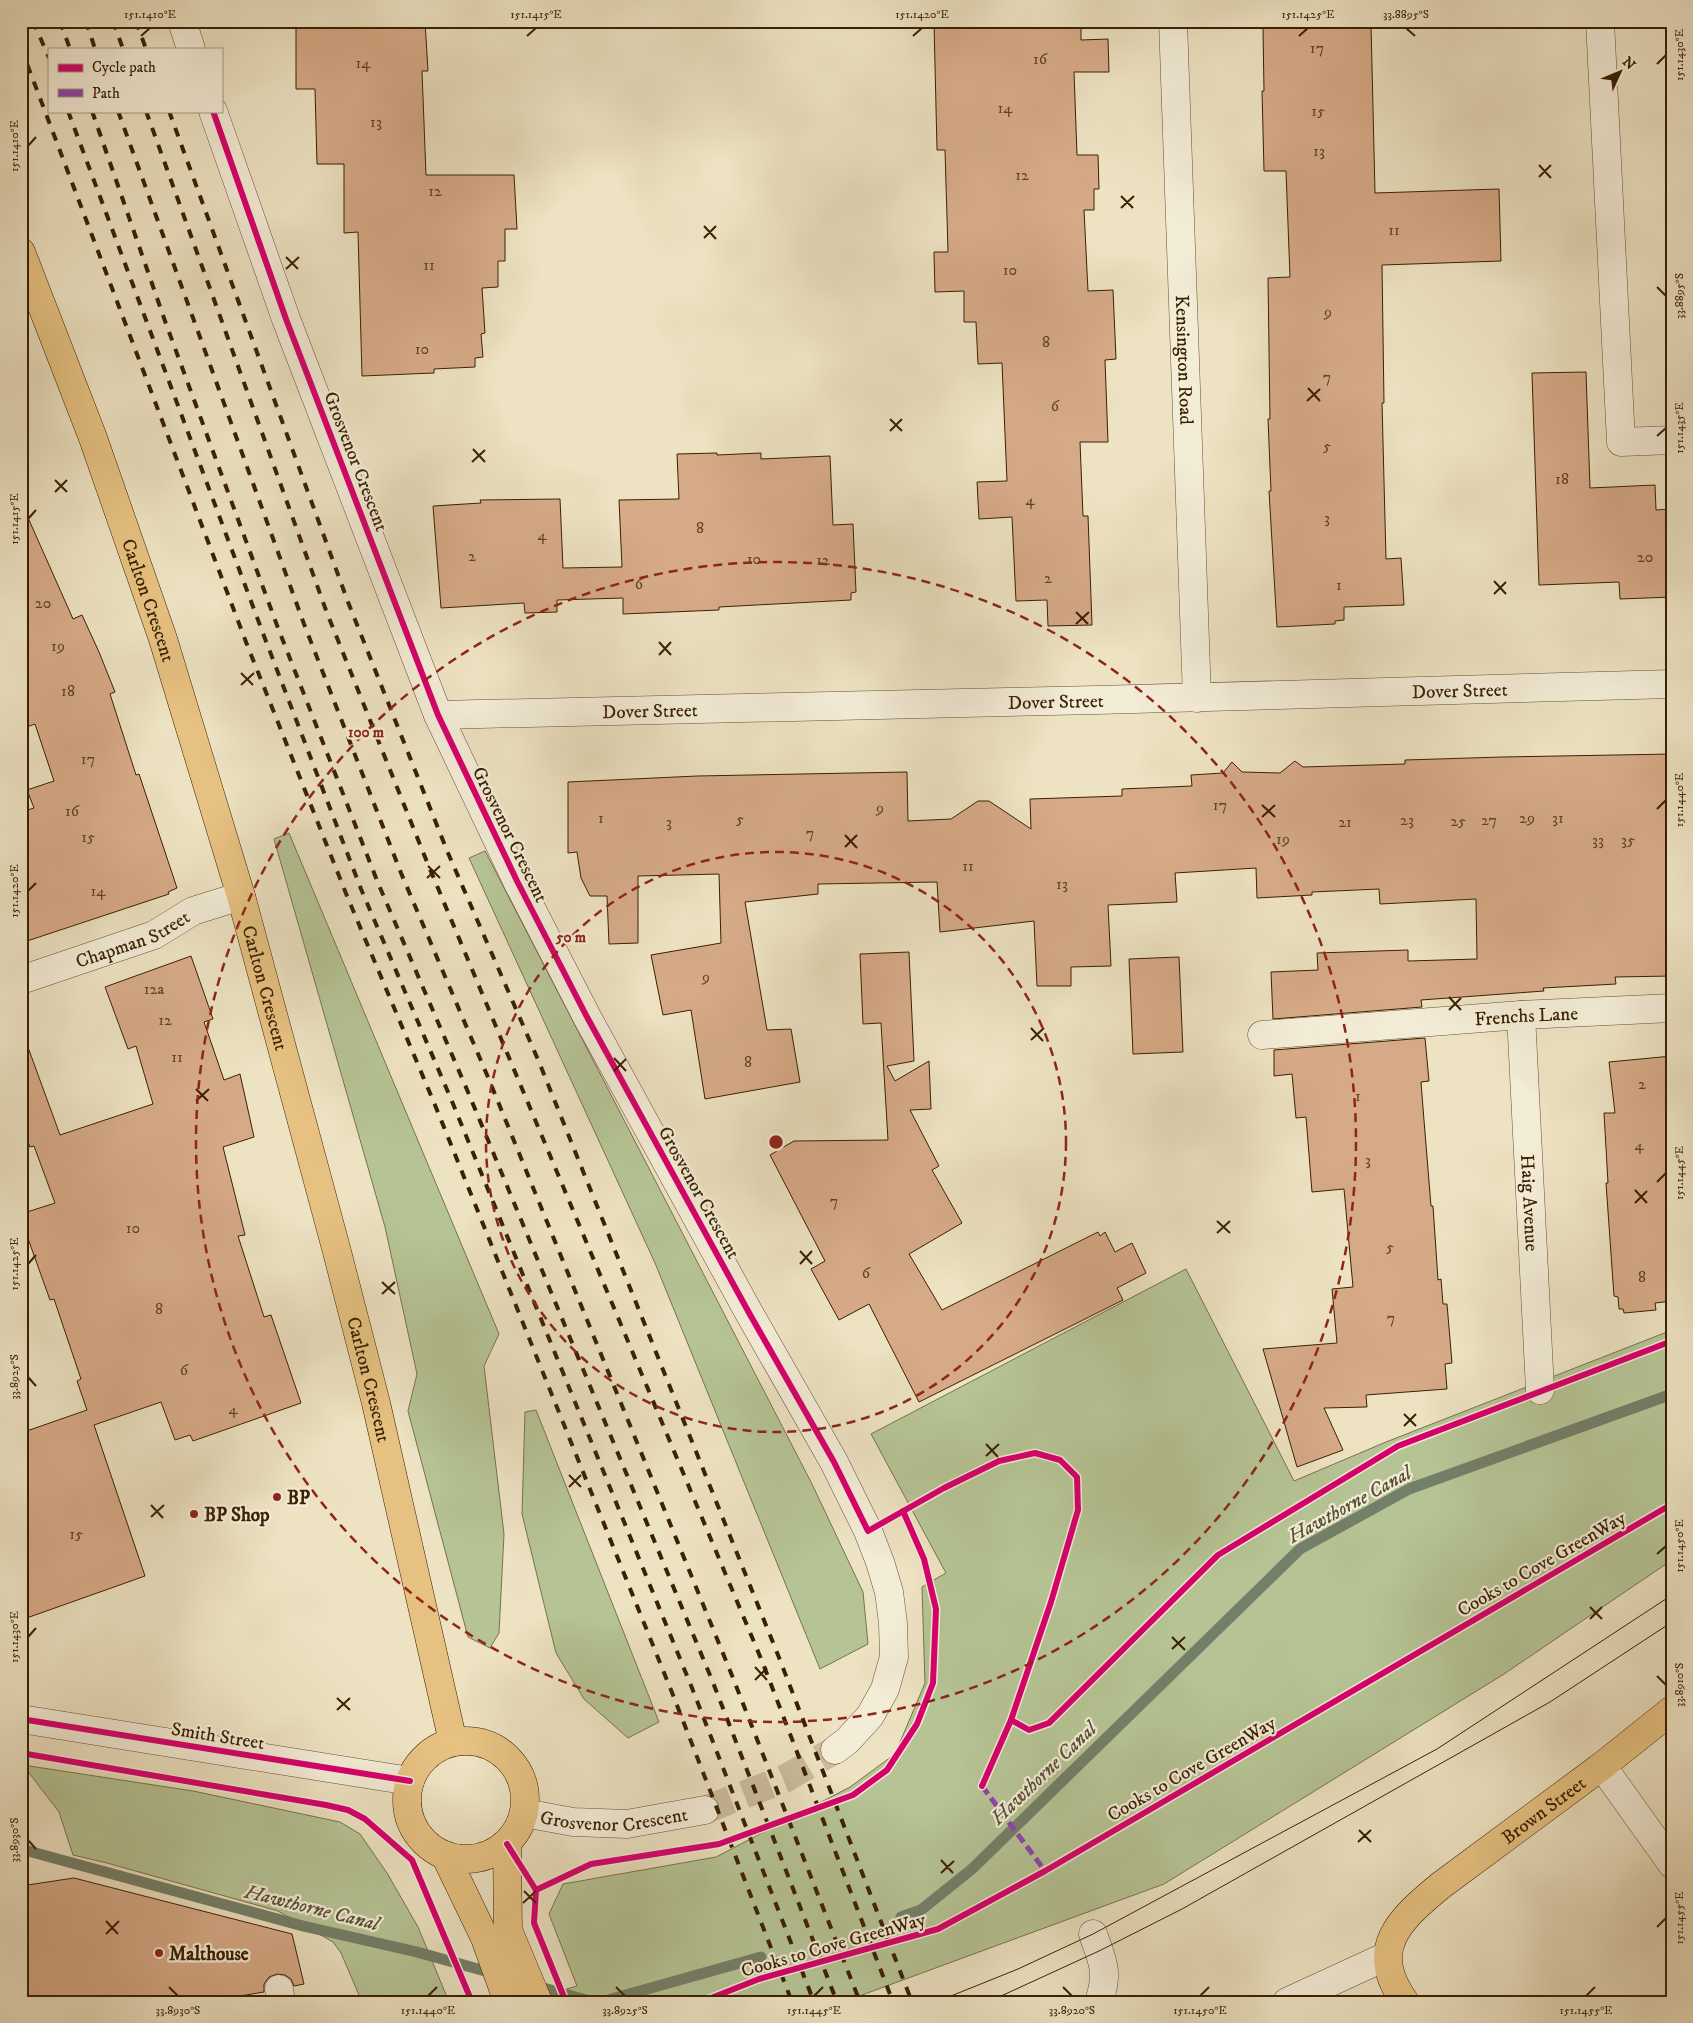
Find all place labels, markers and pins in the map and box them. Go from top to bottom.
centre of rings [767,1133,785,1151]
place label: BP [287,1487,310,1510]
marker: BP [271,1491,283,1503]
place label: BP Shop [204,1504,270,1527]
marker: BP Shop [188,1508,200,1520]
place label: Malthouse [169,1943,249,1966]
marker: Malthouse [153,1947,165,1959]

